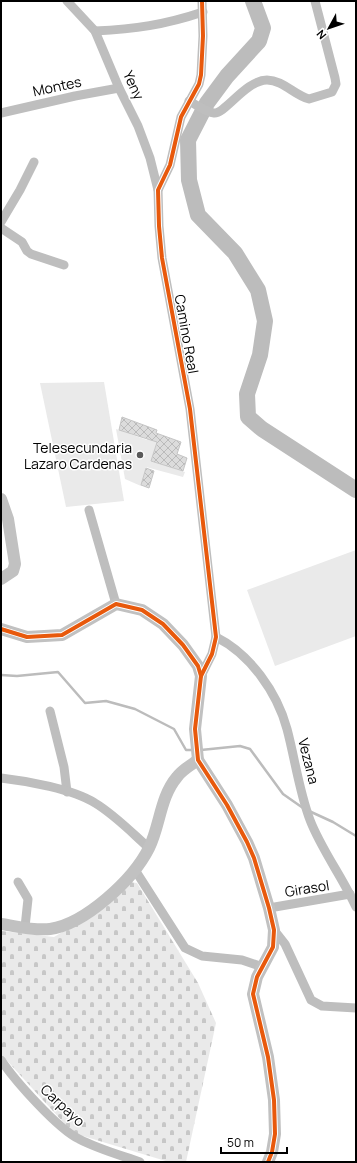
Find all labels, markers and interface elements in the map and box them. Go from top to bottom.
north arrow [309,8,349,48]
text: N [313,27,329,43]
street label: Yeny [119,67,149,103]
street label: Montes [31,72,83,100]
street label: Camino Real [171,293,203,375]
place label: Telesecundaria Lazaro Cardenas [24,438,132,473]
marker: Telesecundaria Lazaro Cardenas [135,450,145,460]
street label: Vezana [294,736,324,786]
street label: Girasol [283,875,331,901]
street label: Carpayo [37,1080,89,1130]
scale bar [221,1129,287,1155]
text: 50 m [227,1134,254,1151]

